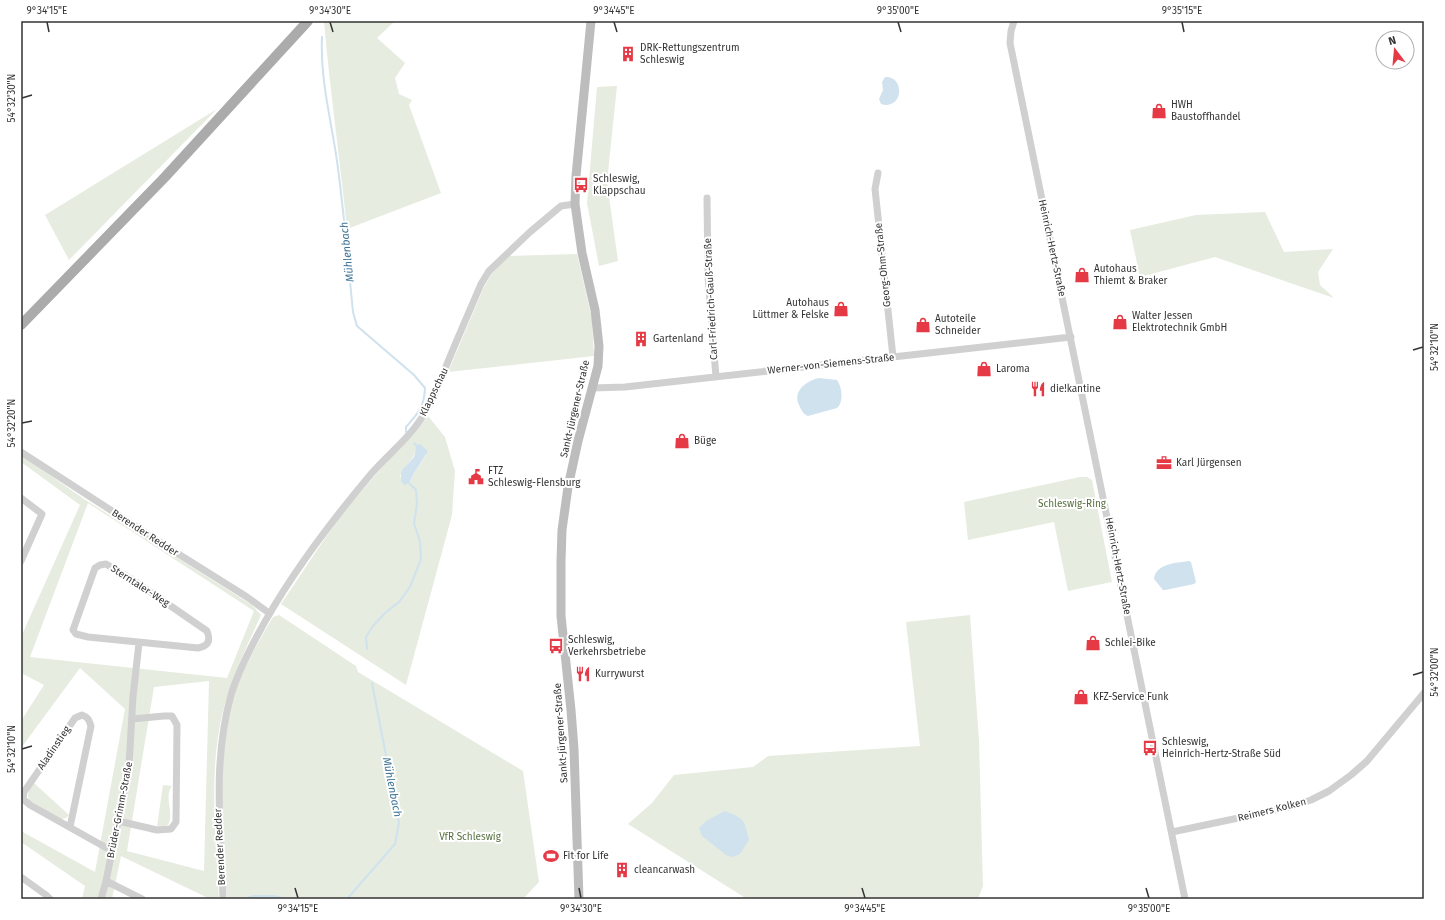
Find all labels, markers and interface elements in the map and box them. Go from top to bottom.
text: 9°34'15"E [27,5,67,17]
text: 9°34'30"E [309,5,351,17]
text: 9°34'45"E [593,5,635,17]
text: 9°35'00"E [877,5,919,17]
text: 9°35'15"E [1162,5,1202,17]
north arrow [1375,30,1415,70]
text: N [1387,34,1398,48]
place label: DRK-Rettungszentrum Schleswig [640,42,740,66]
building icon: DRK-Rettungszentrum Schleswig [619,45,637,63]
text: 54°32'30"N [6,74,18,122]
place label: HWH Baustoffhandel [1171,99,1241,123]
shop icon: HWH Baustoffhandel [1150,102,1168,120]
place label: Schleswig, Klappschau [593,173,646,197]
bus stop icon: Schleswig, Klappschau [572,176,590,194]
street label: Heinrich-Hertz-Straße [1036,198,1068,298]
water label: Mühlenbach [337,221,357,283]
street label: Georg-Ohm-Straße [873,222,893,308]
street label: Carl-Friedrich-Gauß-Straße [702,238,720,360]
place label: Autohaus Thiemt & Braker [1094,263,1168,287]
shop icon: Autohaus Thiemt & Braker [1073,266,1091,284]
place label: Autohaus Lüttmer & Felske [753,297,829,321]
shop icon: Autohaus Lüttmer & Felske [832,300,850,318]
place label: Walter Jessen Elektrotechnik GmbH [1132,310,1227,334]
place label: Autoteile Schneider [935,313,981,337]
shop icon: Walter Jessen Elektrotechnik GmbH [1111,313,1129,331]
shop icon: Autoteile Schneider [914,316,932,334]
text: 54°32'10"N [1429,323,1441,371]
building icon: Gartenland [632,330,650,348]
place label: Gartenland [653,333,704,345]
street label: Werner-von-Siemens-Straße [767,351,895,377]
street label: Sankt-Jürgener-Straße [558,359,592,459]
shop icon: Laroma [975,360,993,378]
place label: Laroma [996,363,1030,375]
street label: Klappschau [417,366,451,418]
restaurant icon: die!kantine [1029,380,1047,398]
place label: die!kantine [1050,383,1101,395]
text: 54°32'20"N [6,399,18,447]
shop icon: Büge [673,432,691,450]
place label: Büge [694,435,716,447]
office icon: Karl Jürgensen [1155,454,1173,472]
place label: Karl Jürgensen [1176,457,1242,469]
place label: FTZ Schleswig-Flensburg [488,465,581,489]
public building icon: FTZ Schleswig-Flensburg [467,468,485,486]
park label: Schleswig-Ring [1038,498,1107,510]
street label: Berender Redder [109,507,181,559]
street label: Heinrich-Hertz-Straße [1103,516,1133,616]
street label: Sterntaler-Weg [108,563,172,610]
place label: Schleswig, Verkehrsbetriebe [568,634,646,658]
shop icon: Schlei-Bike [1084,634,1102,652]
bus stop icon: Schleswig, Verkehrsbetriebe [547,637,565,655]
place label: Schlei-Bike [1105,637,1156,649]
text: 54°32'00"N [1429,647,1441,697]
restaurant icon: Kurrywurst [574,665,592,683]
place label: Kurrywurst [595,668,645,680]
street label: Sankt-Jürgener-Straße [552,683,570,783]
shop icon: KFZ-Service Funk [1072,688,1090,706]
place label: KFZ-Service Funk [1093,691,1169,703]
street label: Aladinstieg [35,723,74,772]
text: 54°32'10"N [6,725,18,773]
place label: Schleswig, Heinrich-Hertz-Straße Süd [1162,736,1281,760]
bus stop icon: Schleswig, Heinrich-Hertz-Straße Süd [1141,739,1159,757]
water label: Mühlenbach [380,756,404,818]
street label: Brüder-Grimm-Straße [105,761,135,859]
street label: Reimers Kolken [1237,796,1307,824]
street label: Berender Redder [212,808,228,886]
park label: VfR Schleswig [439,831,502,843]
sports icon: Fit for Life [542,847,560,865]
place label: Fit for Life [563,850,609,862]
building icon: cleancarwash [613,861,631,879]
place label: cleancarwash [634,864,695,876]
text: 9°34'15"E [278,903,318,915]
text: 9°34'30"E [560,903,602,915]
text: 9°34'45"E [844,903,886,915]
text: 9°35'00"E [1128,903,1170,915]

